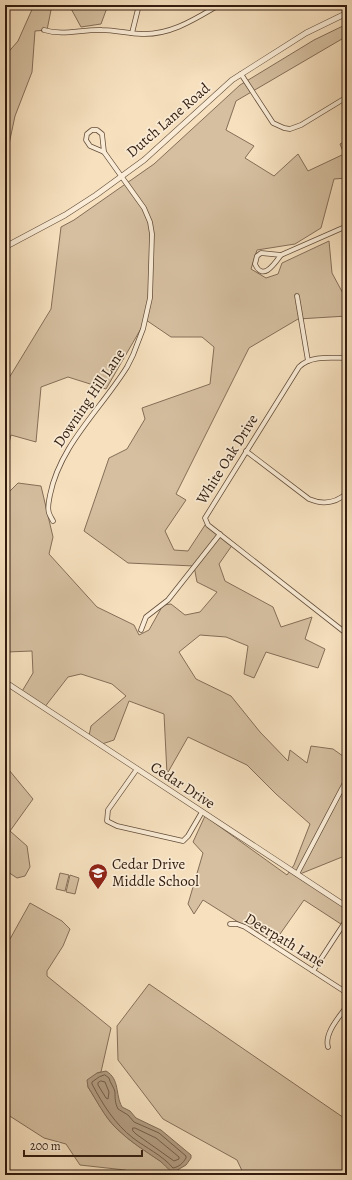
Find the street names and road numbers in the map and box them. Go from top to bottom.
street label: Dutch Lane Road [122,77,215,162]
street label: Downing Hill Lane [49,345,130,451]
street label: White Oak Drive [191,410,263,508]
street label: Cedar Drive [147,757,219,813]
street label: Deerpath Lane [241,908,329,972]

